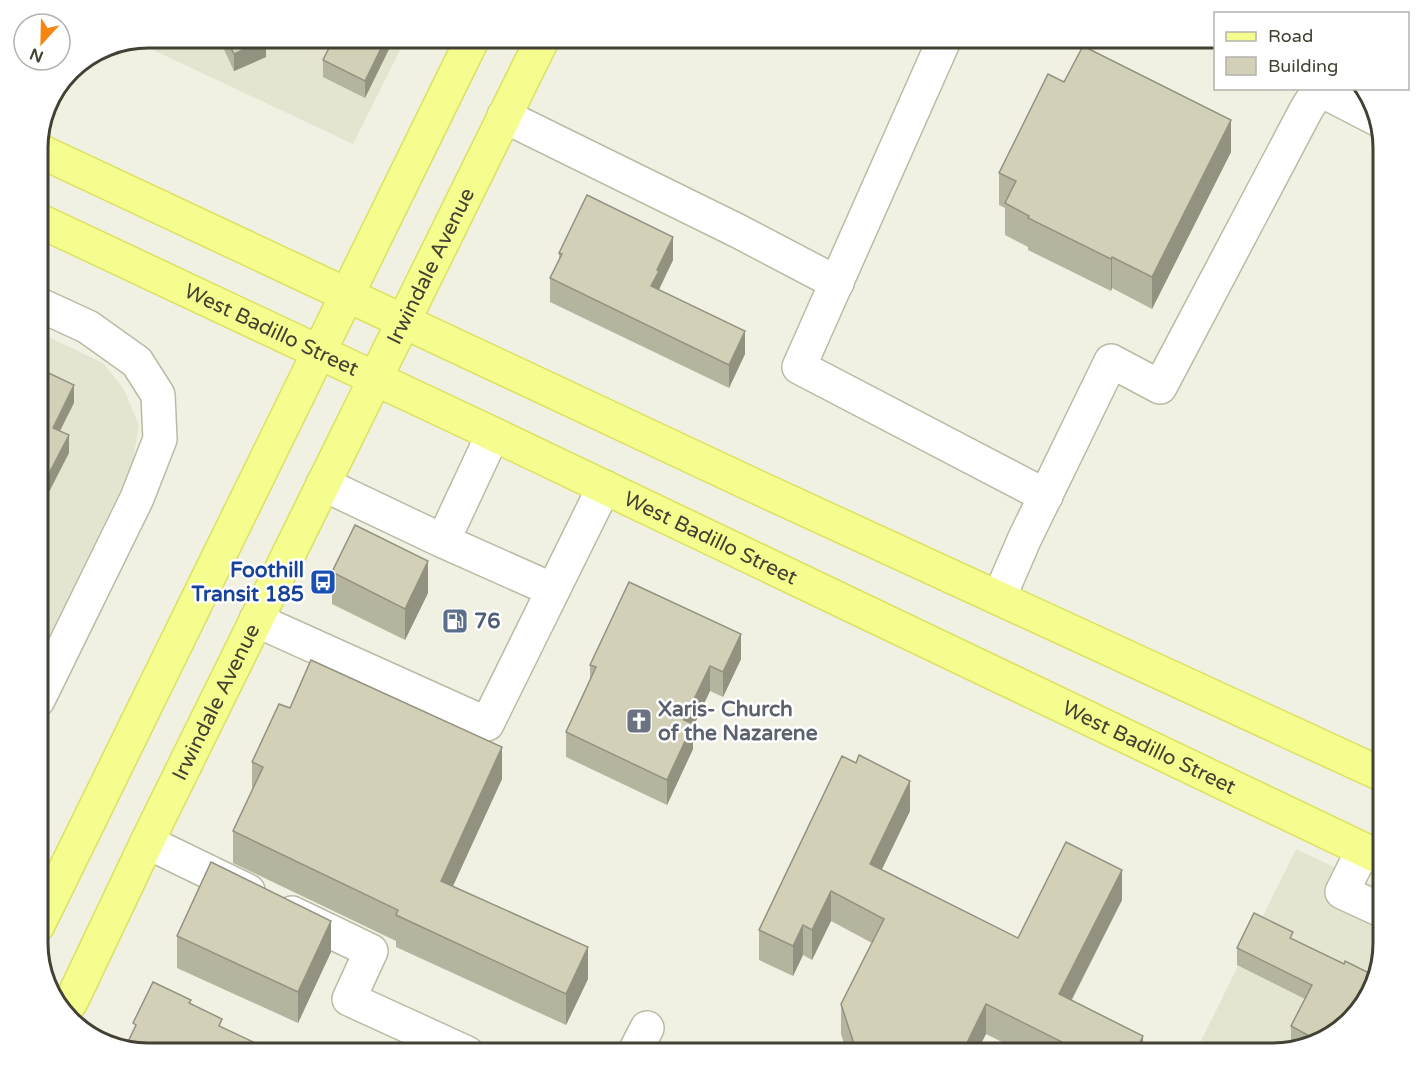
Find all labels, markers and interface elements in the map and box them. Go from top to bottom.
north arrow [12,12,72,72]
legend [1214,12,1409,90]
text: Road [1268,25,1313,47]
text: N [27,43,46,67]
text: Building [1268,55,1338,77]
street label: Irwindale Avenue [382,184,480,348]
street label: West Badillo Street [180,278,362,381]
street label: West Badillo Street [620,486,801,590]
place label: Foothill Transit 185 [190,558,304,607]
bus stop icon: Foothill Transit 185 [308,567,338,597]
fuel station icon: 76 [440,606,470,636]
place label: 76 [474,609,500,634]
street label: Irwindale Avenue [167,620,265,784]
street label: West Badillo Street [1058,695,1240,799]
place label: Xaris- Church of the Nazarene [658,697,818,746]
church icon: Xaris- Church of the Nazarene [624,706,654,736]

